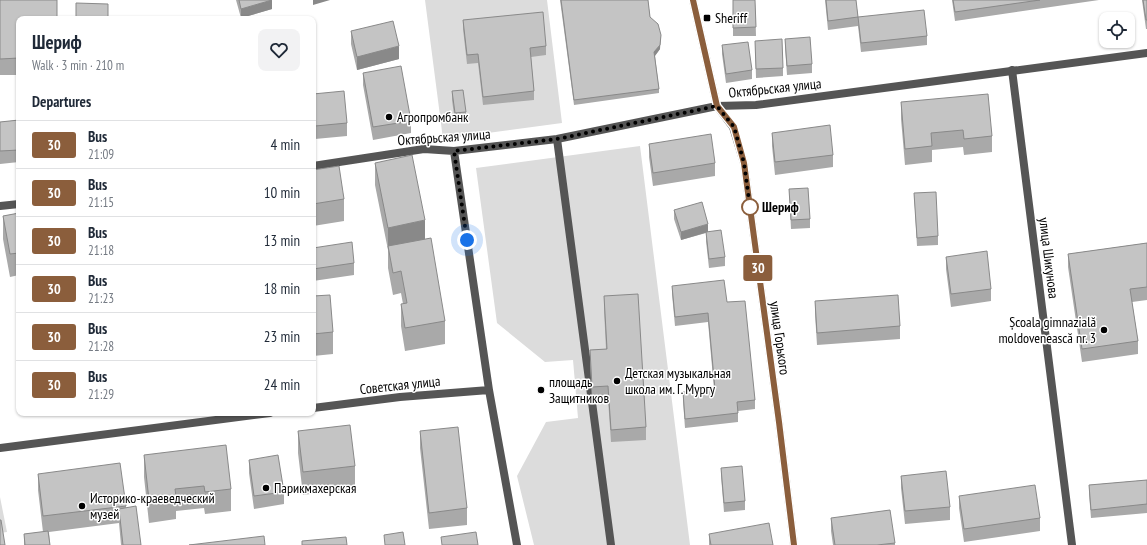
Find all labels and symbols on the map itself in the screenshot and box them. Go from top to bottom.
place label: Sheriff [715,9,747,27]
marker: Sheriff [702,13,712,23]
street label: Октябрьская улица [728,74,822,102]
place label: Агропромбанк [397,108,469,126]
marker: Агропромбанк [384,112,394,122]
street label: Октябрьская улица [397,125,491,149]
marker: Шериф [741,198,759,216]
place label: Шериф [762,198,799,216]
street label: улица Шикунова [1035,216,1063,300]
your location [457,230,477,250]
line badge: 30 [740,255,776,281]
street label: улица Горького [766,300,794,376]
place label: Școala gimnazială moldovenească nr. 3 [998,313,1096,347]
marker: Școala gimnazială moldovenească nr. 3 [1099,325,1109,335]
place label: Детская музыкальная школа им. Г. Мургу [625,364,731,398]
street label: Советская улица [359,372,441,398]
place label: площадь Защитников [549,373,609,407]
marker: Детская музыкальная школа им. Г. Мургу [612,376,622,386]
marker: площадь Защитников [536,385,546,395]
place label: Парикмахерская [274,479,356,497]
marker: Парикмахерская [261,483,271,493]
place label: Историко-краеведческий музей [90,489,215,523]
marker: Историко-краеведческий музей [77,501,87,511]

